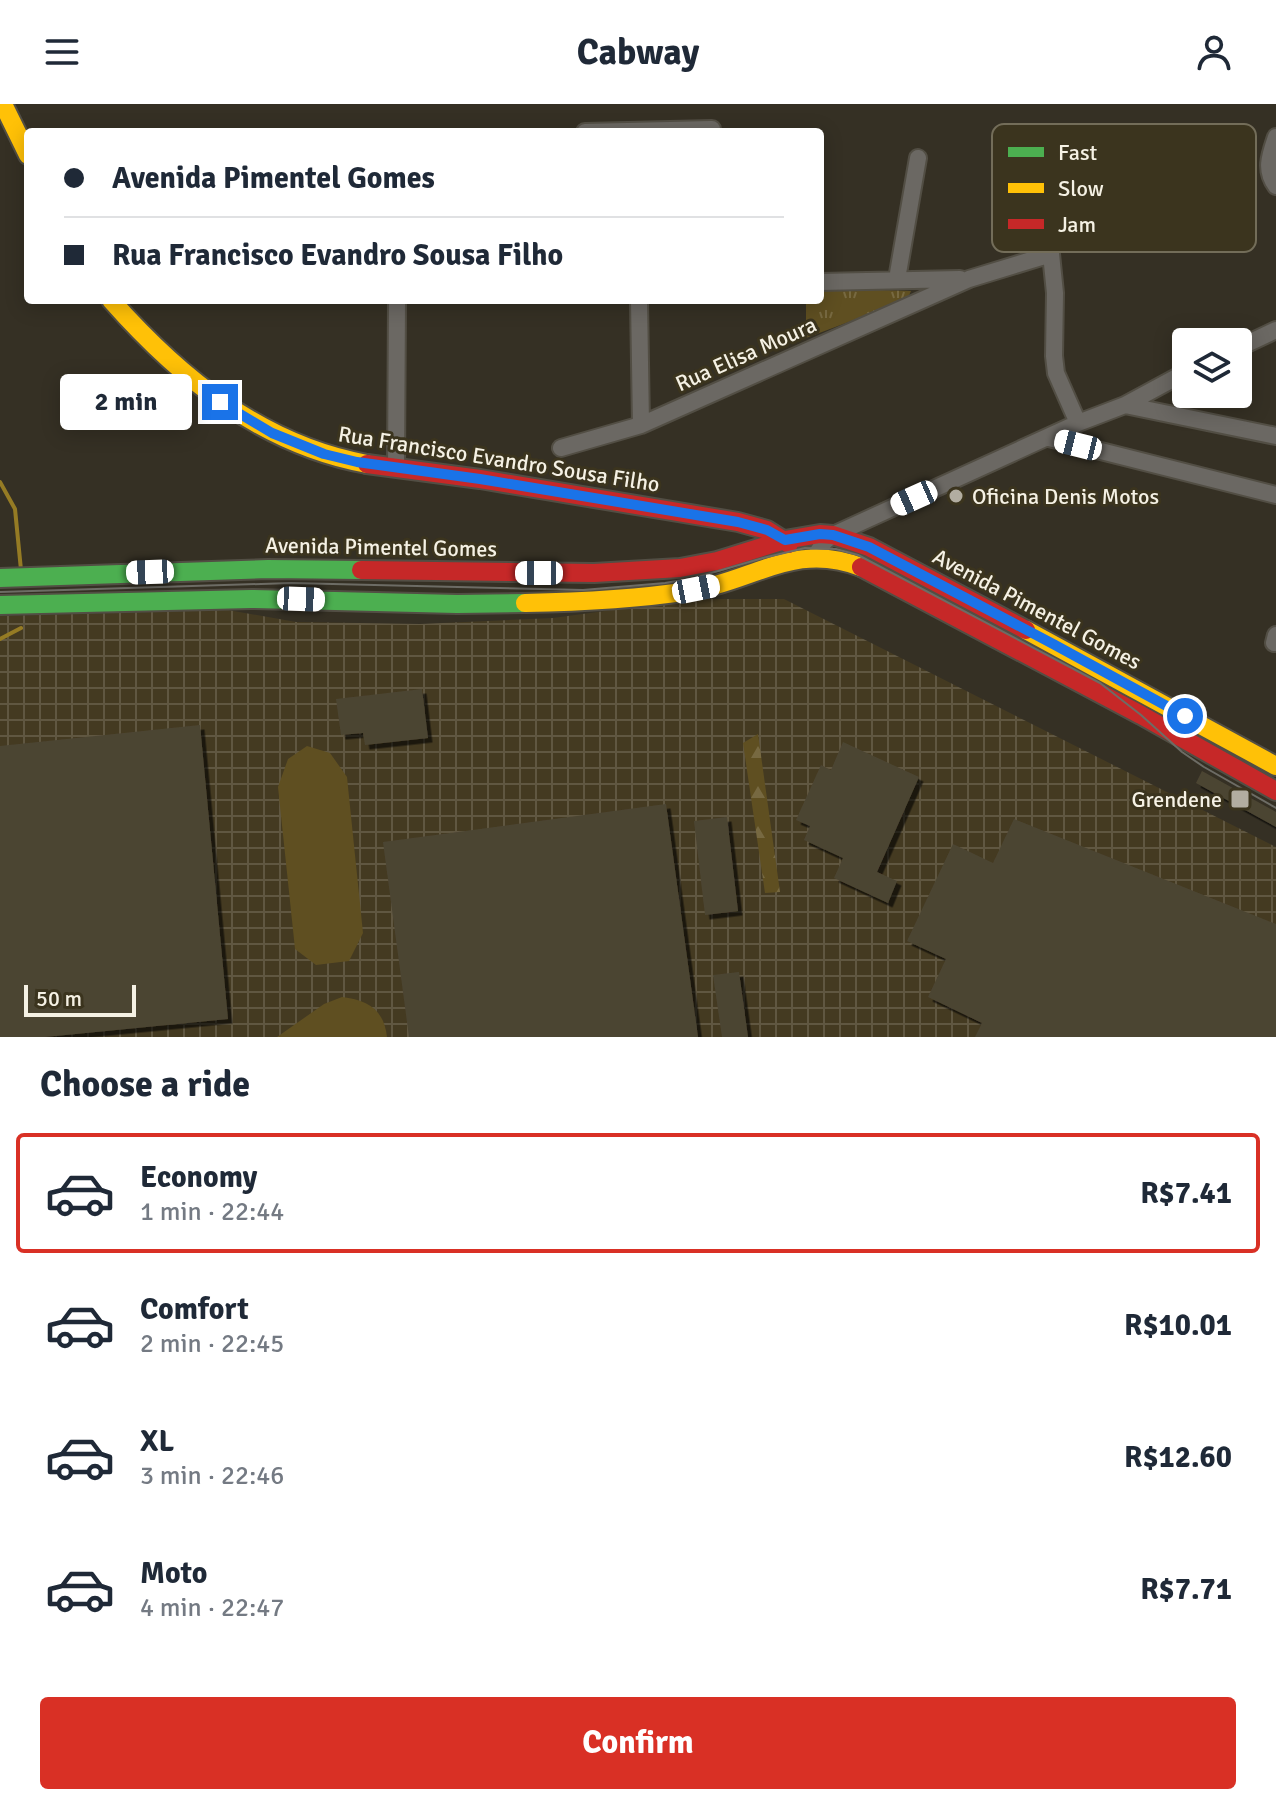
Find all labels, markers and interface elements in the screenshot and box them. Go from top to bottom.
icon: menu [40,30,84,74]
text: Cabway [577,30,699,75]
icon: person [1192,30,1236,74]
legend [992,124,1256,252]
text: Fast [1058,139,1098,166]
text: Avenida Pimentel Gomes [112,160,435,197]
text: Slow [1058,175,1104,202]
text: Jam [1058,211,1096,238]
text: Rua Francisco Evandro Sousa Filho [112,237,563,274]
street label: Rua Elisa Moura [671,311,821,397]
map controls [1172,328,1252,408]
button: layers [1172,328,1252,408]
callout: 2 min [60,374,192,430]
route end [202,384,238,420]
text: 2 min [95,386,157,418]
street label: Rua Francisco Evandro Sousa Filho [336,420,662,498]
car [1052,428,1104,462]
car [887,477,941,519]
place label: Oficina Denis Motos [972,483,1159,510]
marker: Oficina Denis Motos [947,487,965,505]
street label: Avenida Pimentel Gomes [265,531,497,563]
street label: Avenida Pimentel Gomes [928,543,1146,675]
car [126,559,174,585]
car [515,561,563,585]
car [670,573,722,605]
car [277,586,325,612]
route start [1167,698,1203,734]
place label: Grendene [1131,786,1222,813]
marker: Grendene [1229,788,1251,810]
scale bar [24,981,136,1017]
text: 50 m [36,985,82,1012]
text: Choose a ride [40,1062,250,1107]
icon: car [44,1157,116,1229]
text: Economy [140,1159,257,1196]
text: R$7.41 [1140,1175,1232,1212]
text: 1 min · 22:44 [140,1196,284,1228]
icon: car [44,1289,116,1361]
text: Comfort [140,1291,249,1328]
text: R$10.01 [1124,1307,1232,1344]
text: 2 min · 22:45 [140,1328,284,1360]
icon: car [44,1421,116,1493]
text: XL [140,1423,174,1460]
text: R$12.60 [1124,1439,1232,1476]
text: 3 min · 22:46 [140,1460,284,1492]
icon: car [44,1553,116,1625]
text: Moto [140,1555,207,1592]
text: R$7.71 [1140,1571,1232,1608]
text: 4 min · 22:47 [140,1592,284,1624]
button: Confirm [40,1697,1236,1789]

